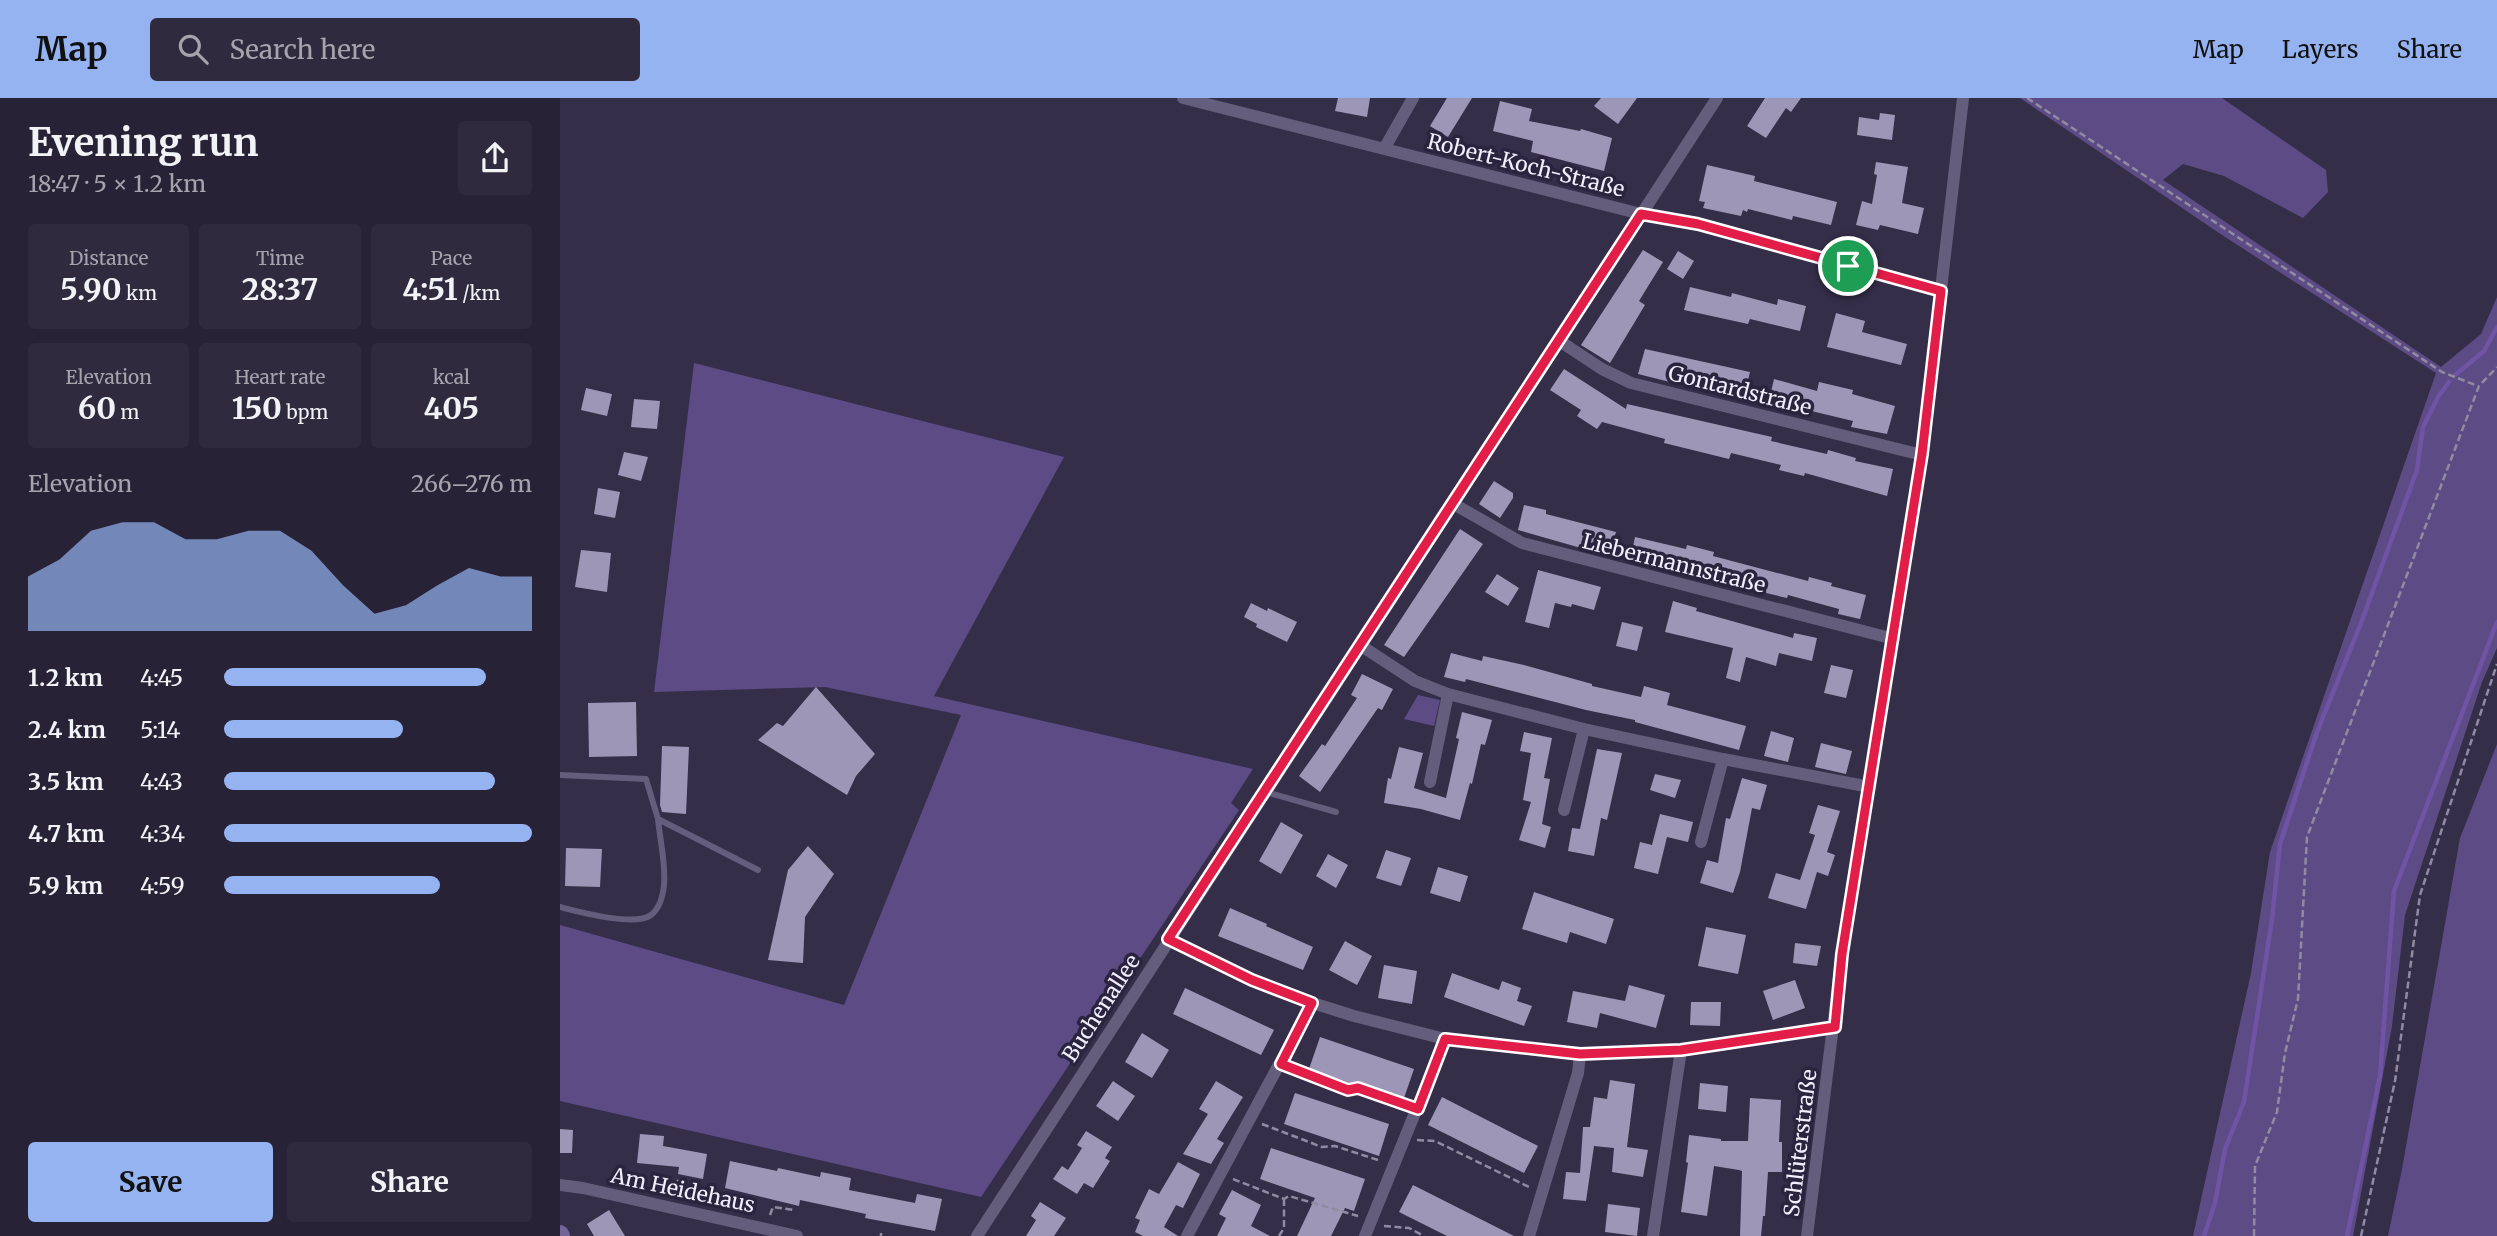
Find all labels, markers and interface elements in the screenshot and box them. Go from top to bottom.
search box [150,18,640,81]
text: Map [35,29,108,70]
icon: search [174,30,212,68]
text: Search here [230,33,375,66]
text: Map [2193,34,2244,65]
text: Layers [2282,34,2358,65]
text: Share [2396,34,2462,65]
text: Evening run [28,119,259,166]
button: share [458,121,532,195]
street label: Robert-Koch-Straße [1424,127,1628,203]
text: 18:47 · 5 × 1.2 km [28,169,206,198]
pin [1818,236,1878,296]
text: Distance [69,246,148,270]
text: Time [256,246,304,270]
text: Pace [431,246,472,270]
icon: arrive [1829,247,1867,285]
text: 5.90 [60,270,122,308]
text: 28:37 [242,270,318,308]
text: 4:51 [402,270,458,308]
text: km [122,281,157,305]
text: /km [458,281,501,305]
street label: Gontardstraße [1666,359,1815,421]
text: Elevation [66,365,152,389]
text: Heart rate [235,365,325,389]
text: kcal [433,365,470,389]
text: 60 [78,389,116,427]
text: 150 [232,389,282,427]
text: 405 [424,389,479,427]
text: m [116,400,139,424]
text: bpm [282,400,328,424]
text: Elevation [28,469,132,498]
text: 266–276 m [411,469,532,498]
street label: Liebermannstraße [1580,527,1769,599]
text: 1.2 km [28,663,103,692]
text: 4:45 [140,663,183,692]
text: 2.4 km [28,715,106,744]
text: 5:14 [140,715,180,744]
text: 3.5 km [28,767,104,796]
text: 4:43 [140,767,183,796]
text: 4.7 km [28,819,105,848]
text: 4:34 [140,819,185,848]
text: 5.9 km [28,871,103,900]
text: 4:59 [140,871,185,900]
street label: Buchenallee [1056,949,1146,1067]
street label: Schlüterstraße [1778,1068,1822,1218]
button: Save [28,1142,273,1222]
button: Share [287,1142,532,1222]
street label: Am Heidehaus [607,1161,758,1218]

